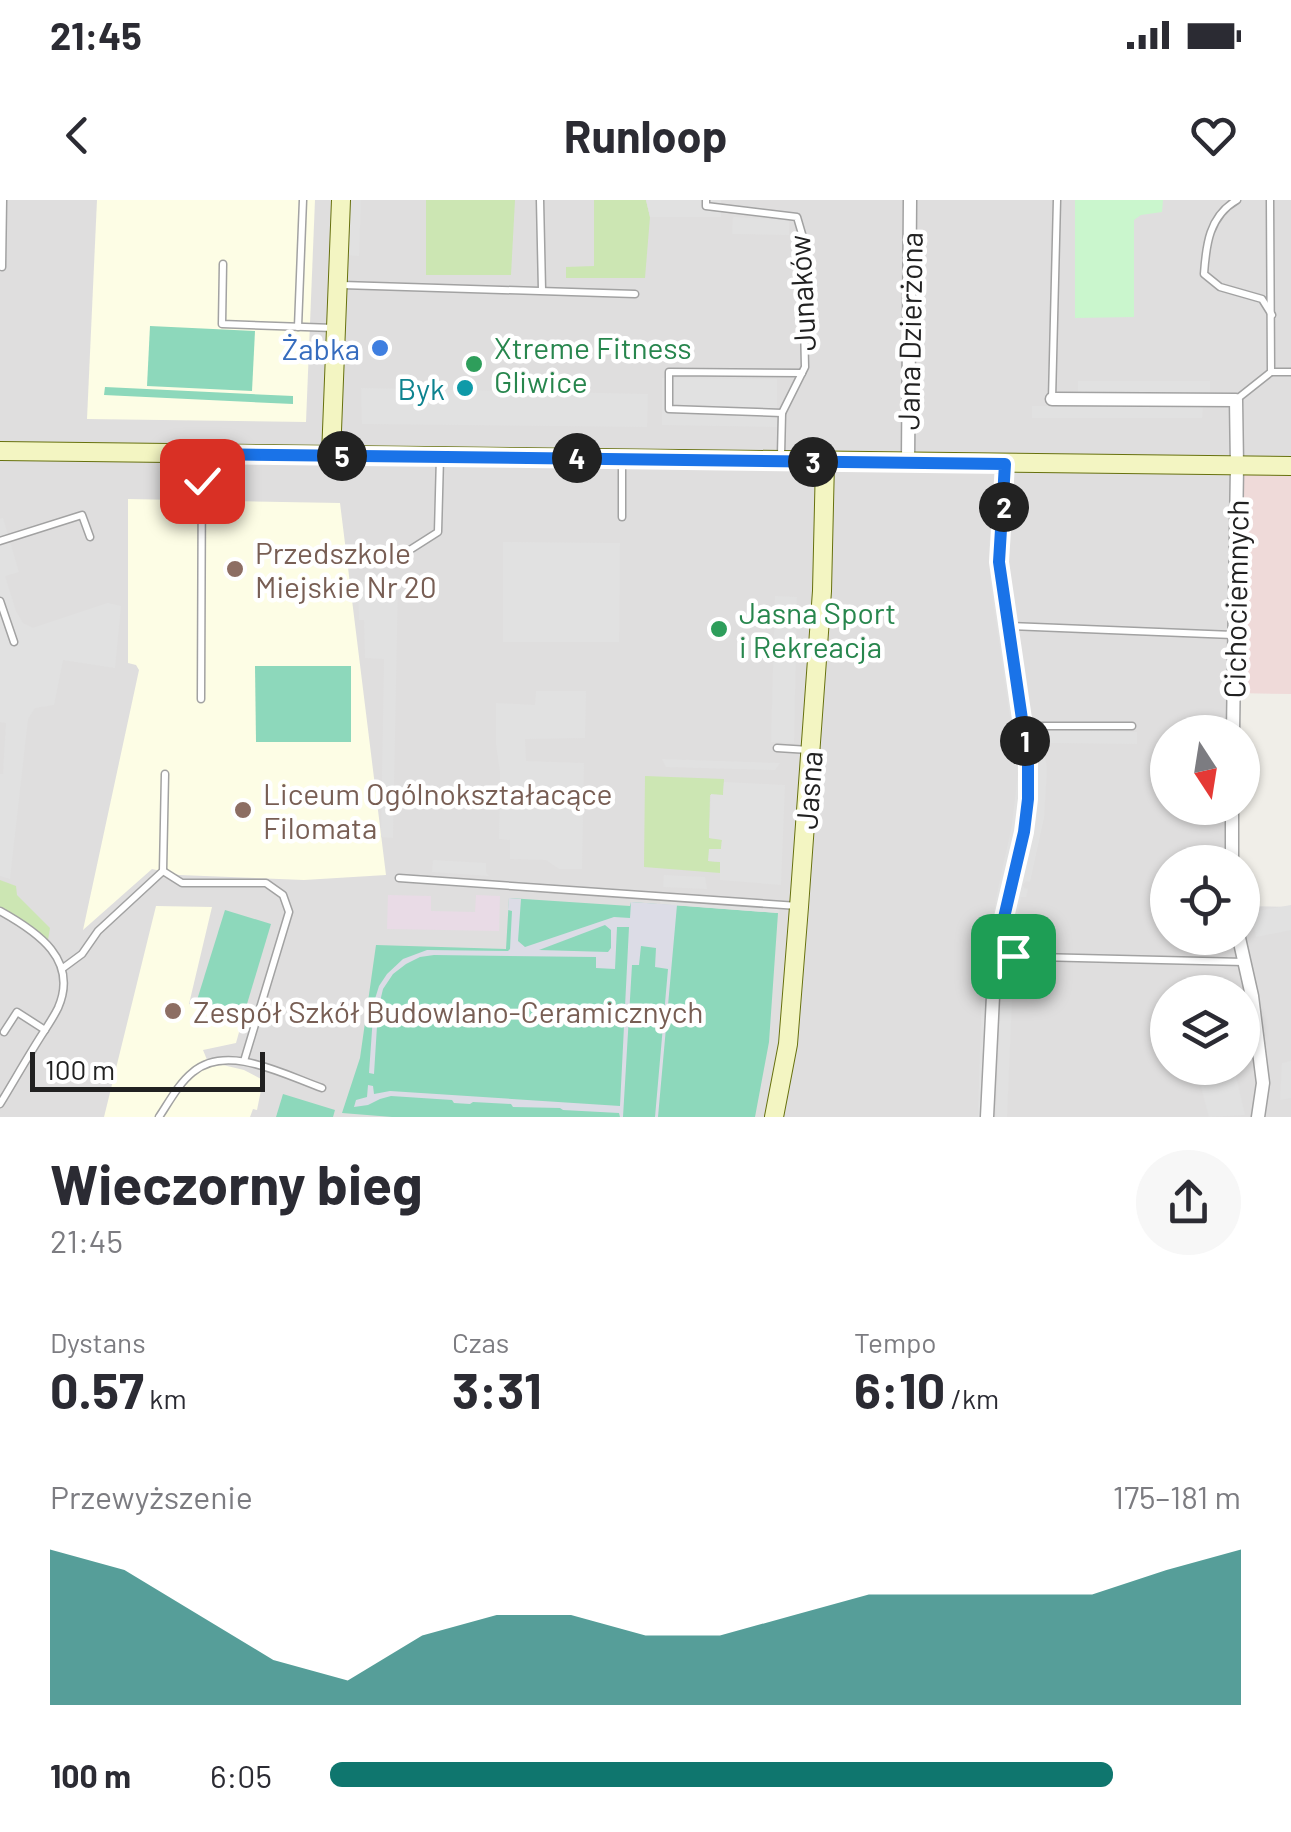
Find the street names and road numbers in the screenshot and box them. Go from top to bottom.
street label: Jana Dzierżona [889,232,929,430]
street label: Junaków [780,234,822,352]
street label: Cichociemnych [1215,499,1255,699]
street label: Jasna [787,750,829,830]

